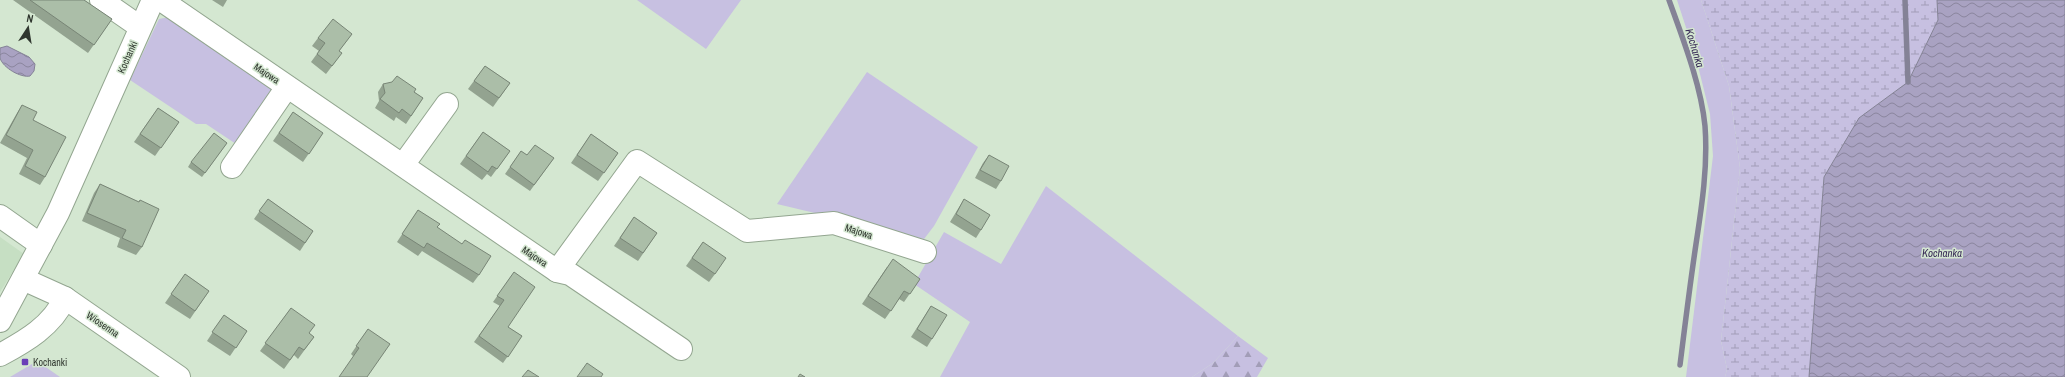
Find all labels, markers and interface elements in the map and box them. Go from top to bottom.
north arrow [8,8,48,48]
text: N [25,11,35,26]
water label: Kochanka [1682,27,1708,69]
street label: Kochanki [115,39,140,75]
street label: Majowa [251,60,282,87]
street label: Majowa [843,221,875,242]
street label: Majowa [519,243,550,270]
water label: Kochanka [1922,246,1962,260]
street label: Wiosenna [84,309,122,340]
place label: Kochanki [33,356,67,369]
marker: Kochanki [20,357,30,367]

